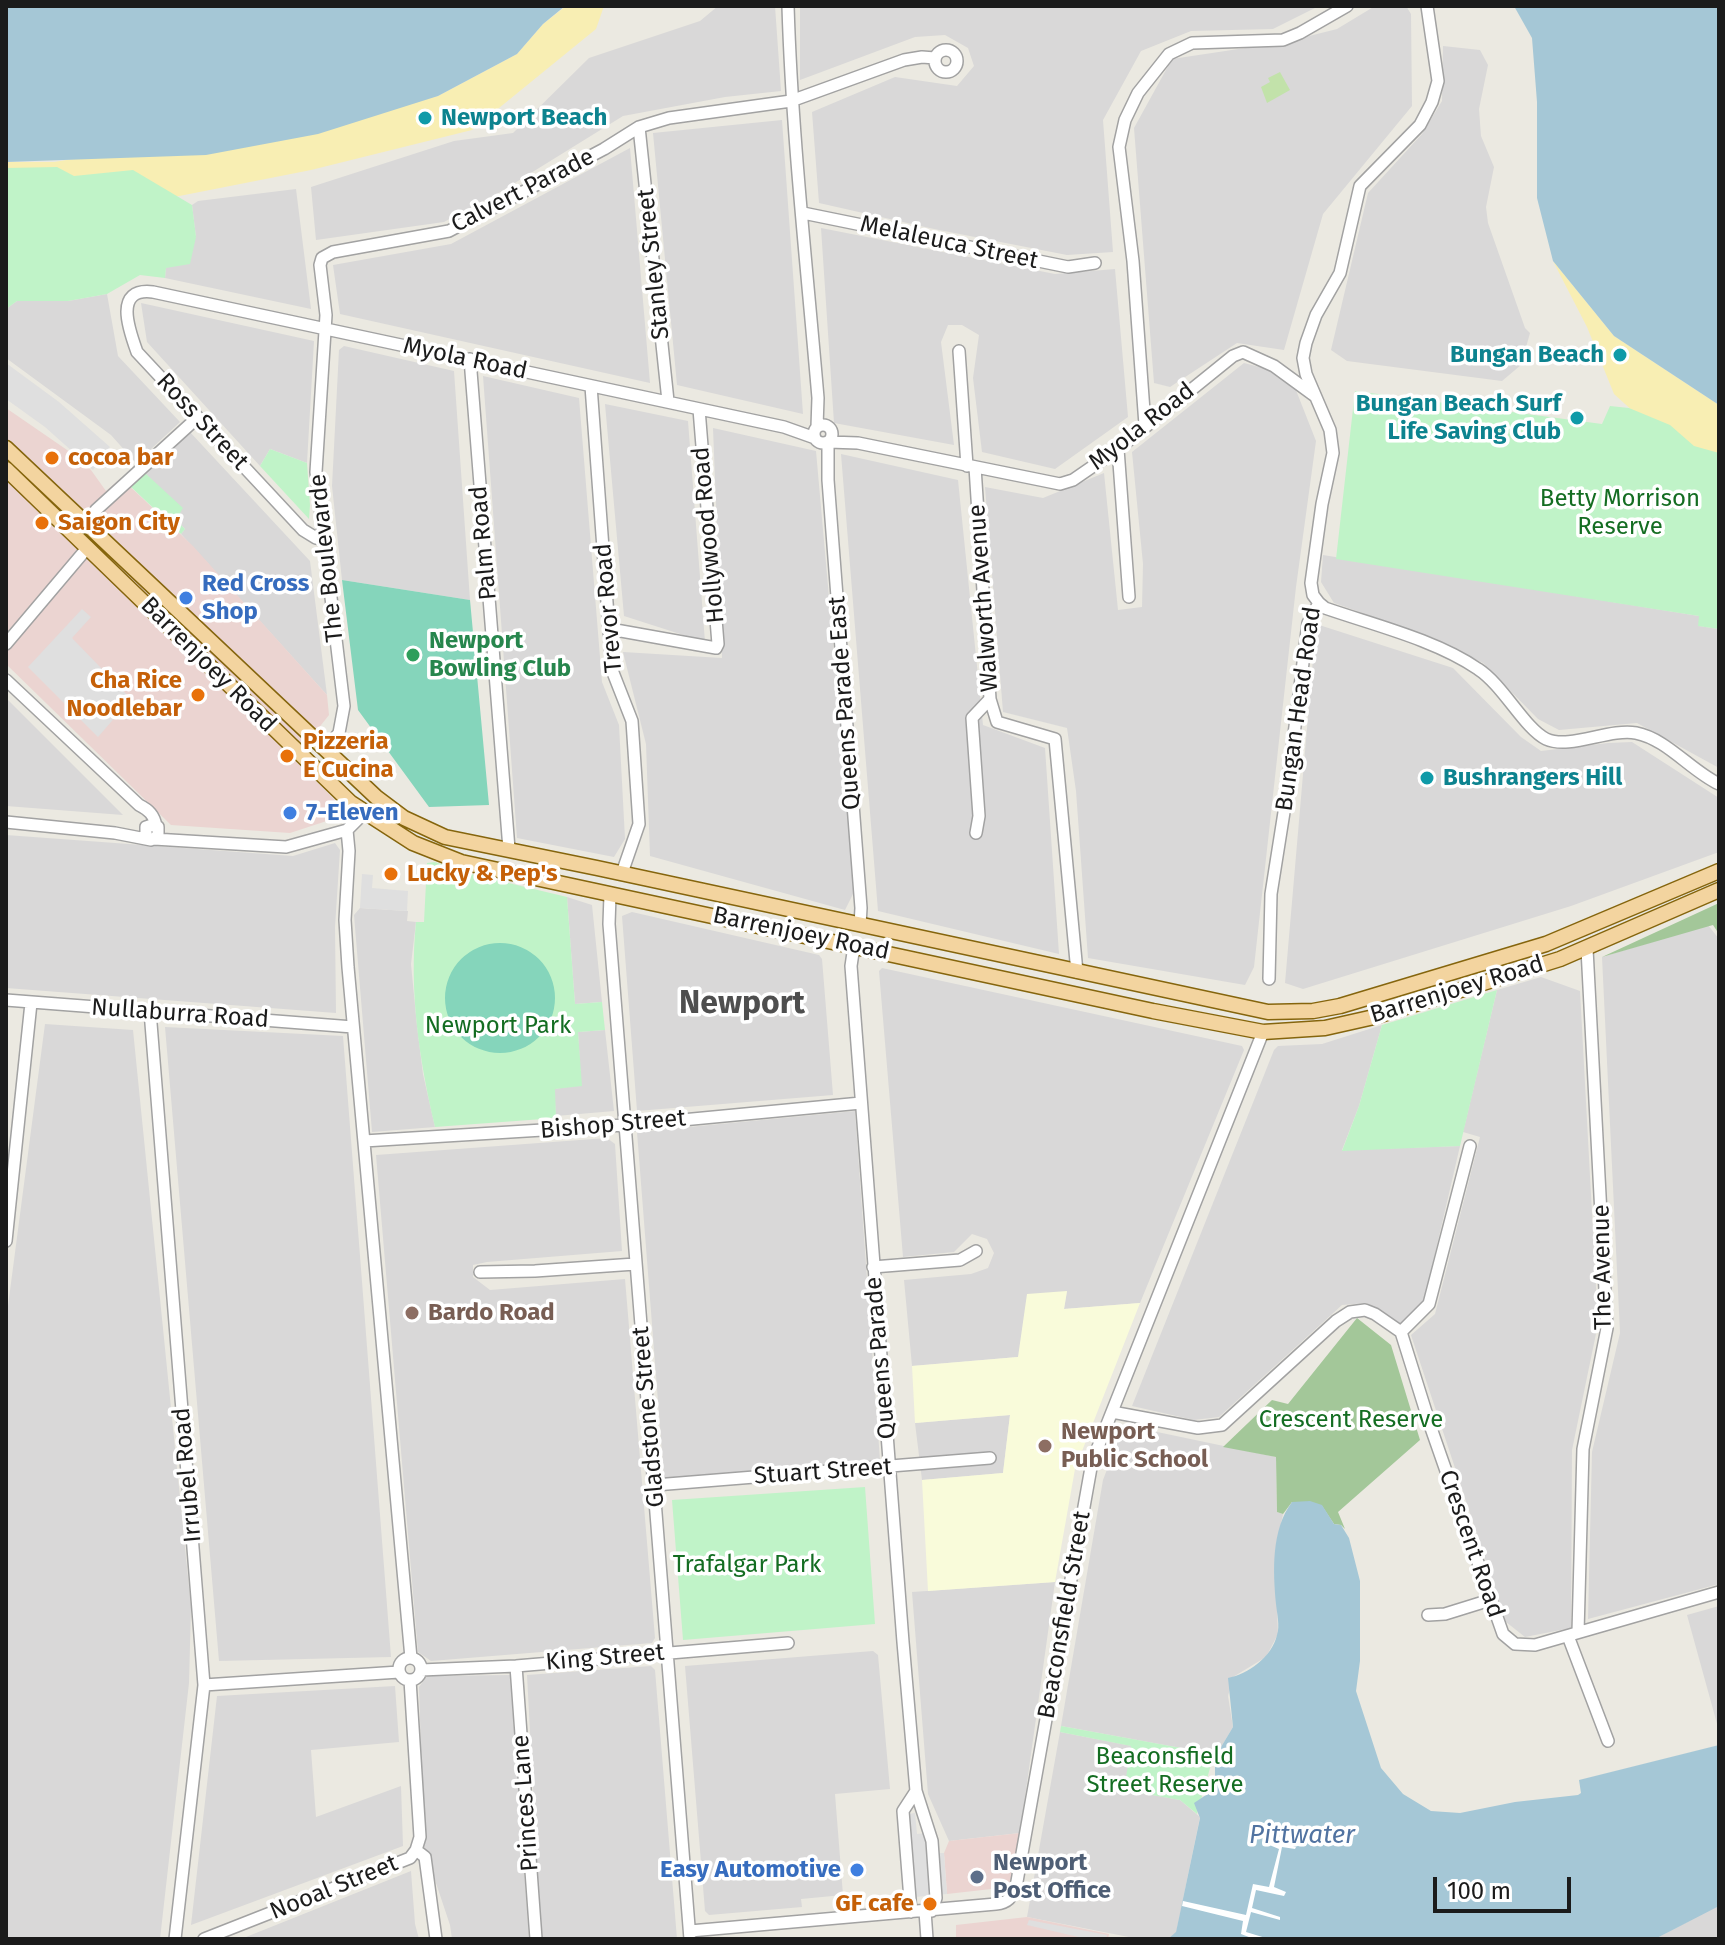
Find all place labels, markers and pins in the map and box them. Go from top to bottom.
place label: Newport Beach [441,104,607,132]
marker: Newport Beach [416,109,434,127]
place label: Bungan Beach [1450,341,1604,369]
marker: Bungan Beach [1611,346,1629,364]
place label: Bungan Beach Surf Life Saving Club [1356,390,1561,446]
marker: Bungan Beach Surf Life Saving Club [1568,409,1586,427]
place label: cocoa bar [68,444,174,472]
marker: cocoa bar [43,449,61,467]
place label: Saigon City [58,509,180,537]
marker: Saigon City [33,514,51,532]
place label: Red Cross Shop [202,570,309,626]
marker: Red Cross Shop [177,589,195,607]
place label: Newport Bowling Club [429,627,571,683]
marker: Newport Bowling Club [404,646,422,664]
place label: Cha Rice Noodlebar [67,667,182,723]
marker: Cha Rice Noodlebar [189,686,207,704]
place label: Pizzeria E Cucina [303,728,394,784]
marker: Pizzeria E Cucina [278,747,296,765]
place label: Bushrangers Hill [1443,764,1622,792]
marker: Bushrangers Hill [1418,769,1436,787]
place label: 7-Eleven [306,799,399,827]
marker: 7-Eleven [281,804,299,822]
place label: Lucky & Pep's [407,860,558,888]
marker: Lucky & Pep's [382,865,400,883]
place label: Bardo Road [428,1299,555,1327]
marker: Bardo Road [403,1304,421,1322]
place label: Newport Public School [1061,1418,1208,1474]
marker: Newport Public School [1036,1437,1054,1455]
place label: Newport Post Office [993,1849,1111,1905]
place label: Easy Automotive [660,1856,841,1884]
marker: Easy Automotive [848,1861,866,1879]
marker: Newport Post Office [968,1868,986,1886]
place label: GF cafe [835,1890,914,1918]
marker: GF cafe [921,1895,939,1913]

